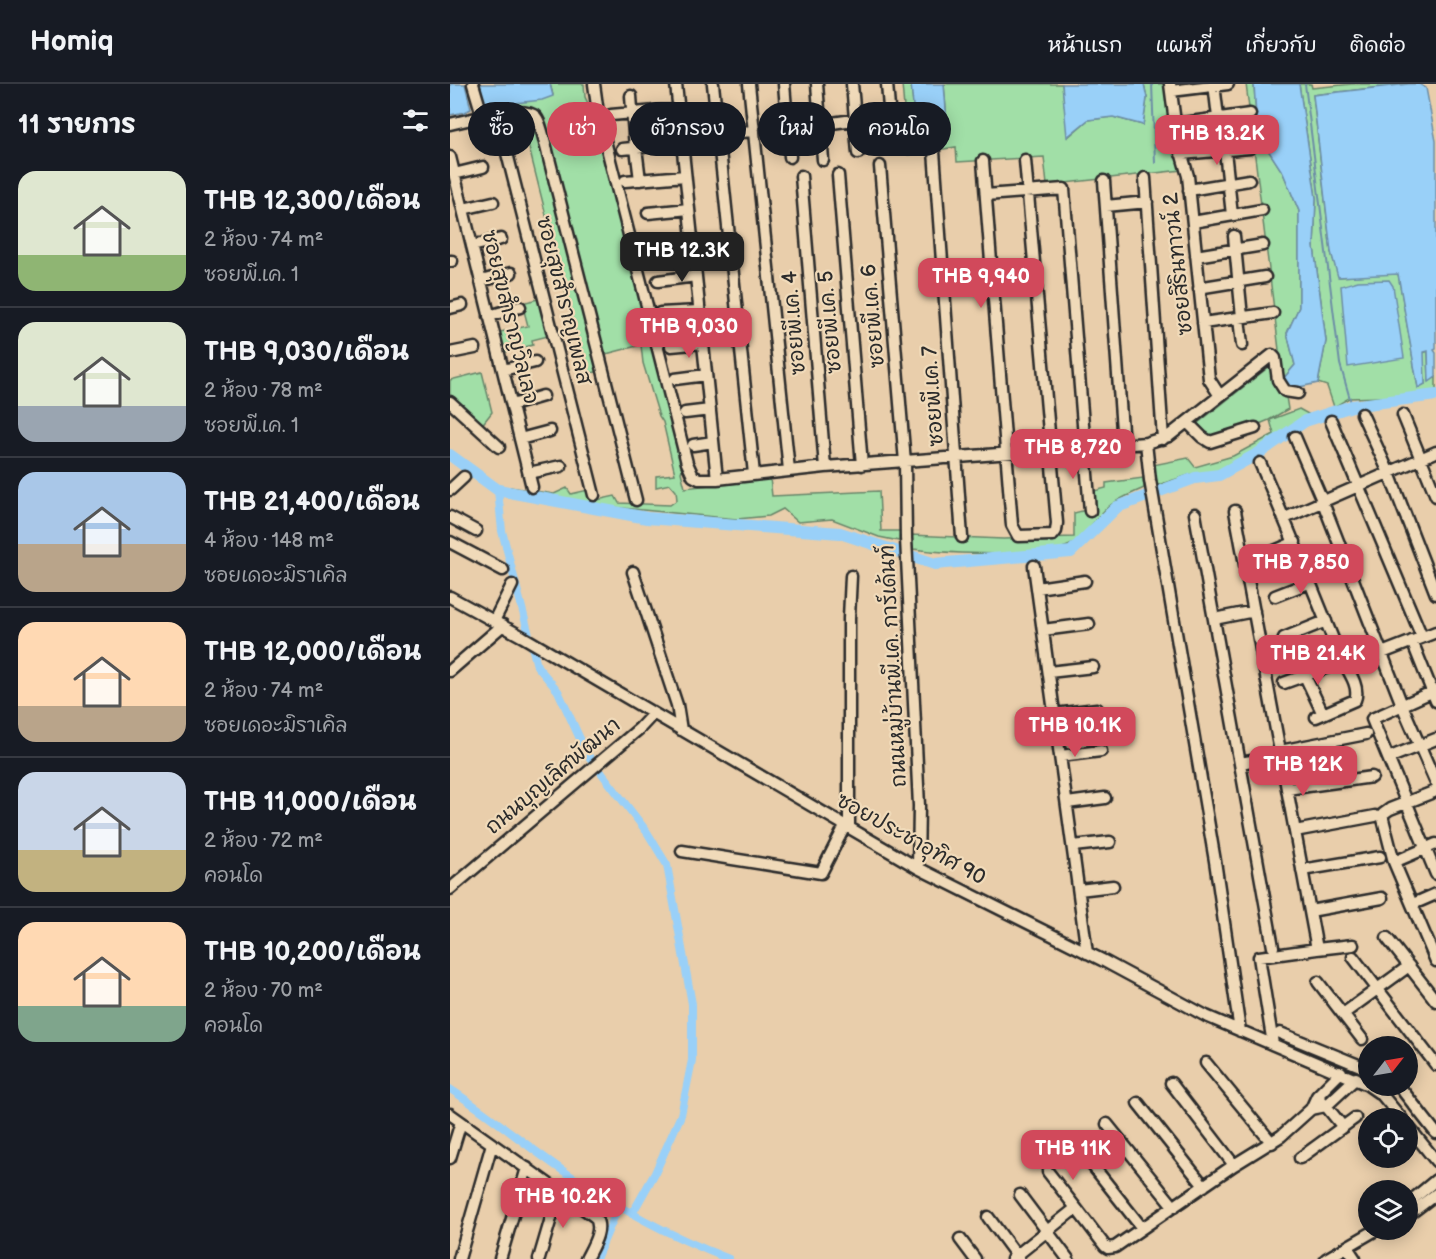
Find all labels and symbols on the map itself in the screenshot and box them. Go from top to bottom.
pin: THB 13.2K [1148,115,1286,166]
street label: ซอยสิรินทาวน์ 2 [1157,191,1198,337]
street label: ซอยสุขสำราญเพลส [528,213,598,389]
street label: ซอยสุขสำราญวิลเลจ [473,227,545,407]
pin: THB 12.3K [613,232,751,283]
pin: THB 9,940 [912,258,1050,309]
street label: ซอยพี.เค. 6 [856,263,890,369]
street label: ซอยพี.เค. 5 [813,269,847,375]
street label: ซอยพี.เค. 4 [777,270,811,376]
pin: THB 9,030 [620,308,758,359]
street label: ซอยพี.เค. 7 [917,344,949,447]
pin: THB 8,720 [1004,429,1142,480]
street label: ถนนหมู่บ้านพี.เค. การ์เด้นท์ [873,544,915,788]
pin: THB 7,850 [1232,544,1370,595]
pin: THB 21.4K [1249,635,1387,686]
pin: THB 10.1K [1006,707,1144,758]
street label: ถนนบุญเลิศพัฒนา [481,712,627,842]
pin: THB 12K [1248,746,1358,797]
street label: ซอยประชาอุทิศ 90 [831,788,990,893]
north arrow [1358,1036,1418,1096]
pin: THB 11K [1018,1130,1128,1181]
pin: THB 10.2K [494,1178,632,1229]

